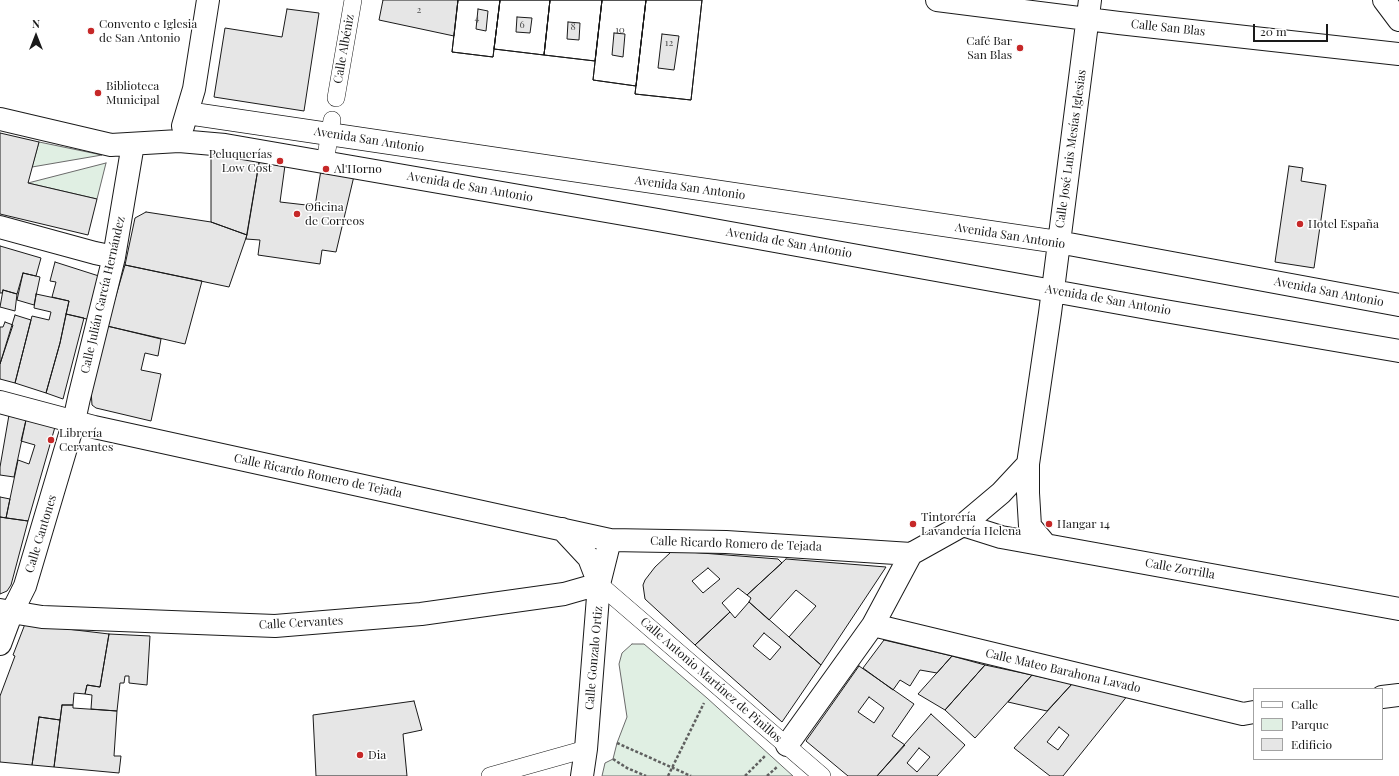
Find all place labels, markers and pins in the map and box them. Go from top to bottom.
place label: Convento e Iglesia de San Antonio [99,17,197,45]
marker: Convento e Iglesia de San Antonio [86,26,96,36]
place label: Café Bar San Blas [966,34,1012,62]
marker: Café Bar San Blas [1015,43,1025,53]
place label: Biblioteca Municipal [106,79,160,107]
marker: Biblioteca Municipal [93,88,103,98]
place label: Peluquerías Low Cost [209,147,272,175]
marker: Peluquerías Low Cost [275,156,285,166]
place label: Al'Horno [334,162,382,176]
marker: Al'Horno [321,164,331,174]
place label: Oficina de Correos [305,200,364,228]
marker: Oficina de Correos [292,209,302,219]
place label: Hotel España [1308,217,1379,231]
marker: Hotel España [1295,219,1305,229]
place label: Librería Cervantes [59,426,113,454]
marker: Librería Cervantes [46,435,56,445]
place label: Tintorería Lavandería Helena [921,510,1021,538]
place label: Hangar 14 [1057,517,1110,531]
marker: Tintorería Lavandería Helena [908,519,918,529]
marker: Hangar 14 [1044,519,1054,529]
place label: Dia [368,748,386,762]
marker: Dia [355,750,365,760]

